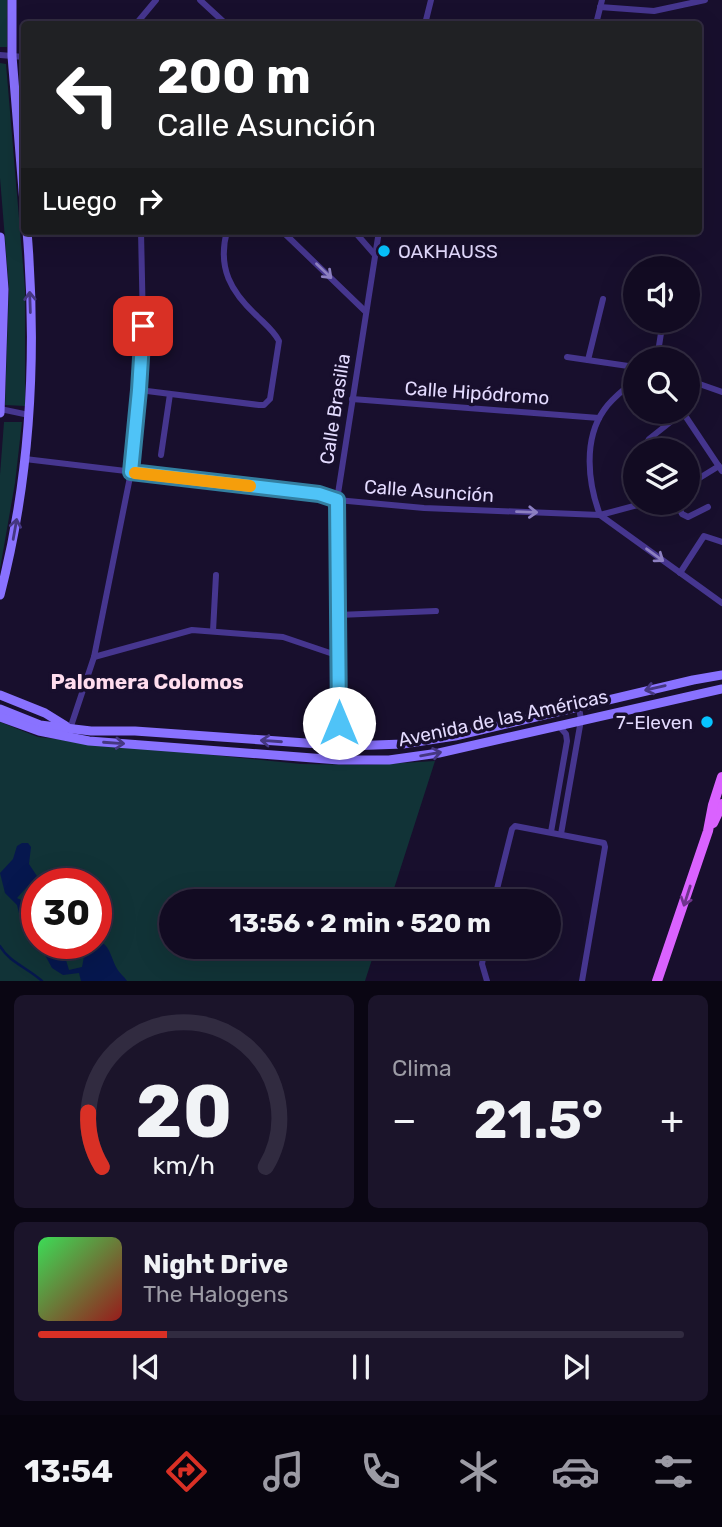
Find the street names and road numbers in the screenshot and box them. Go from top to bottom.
street label: Calle Brasilia [315,352,355,466]
street label: Calle Hipódromo [404,376,550,410]
street label: Calle Asunción [363,475,495,507]
street label: Avenida de las Américas [396,685,610,751]

